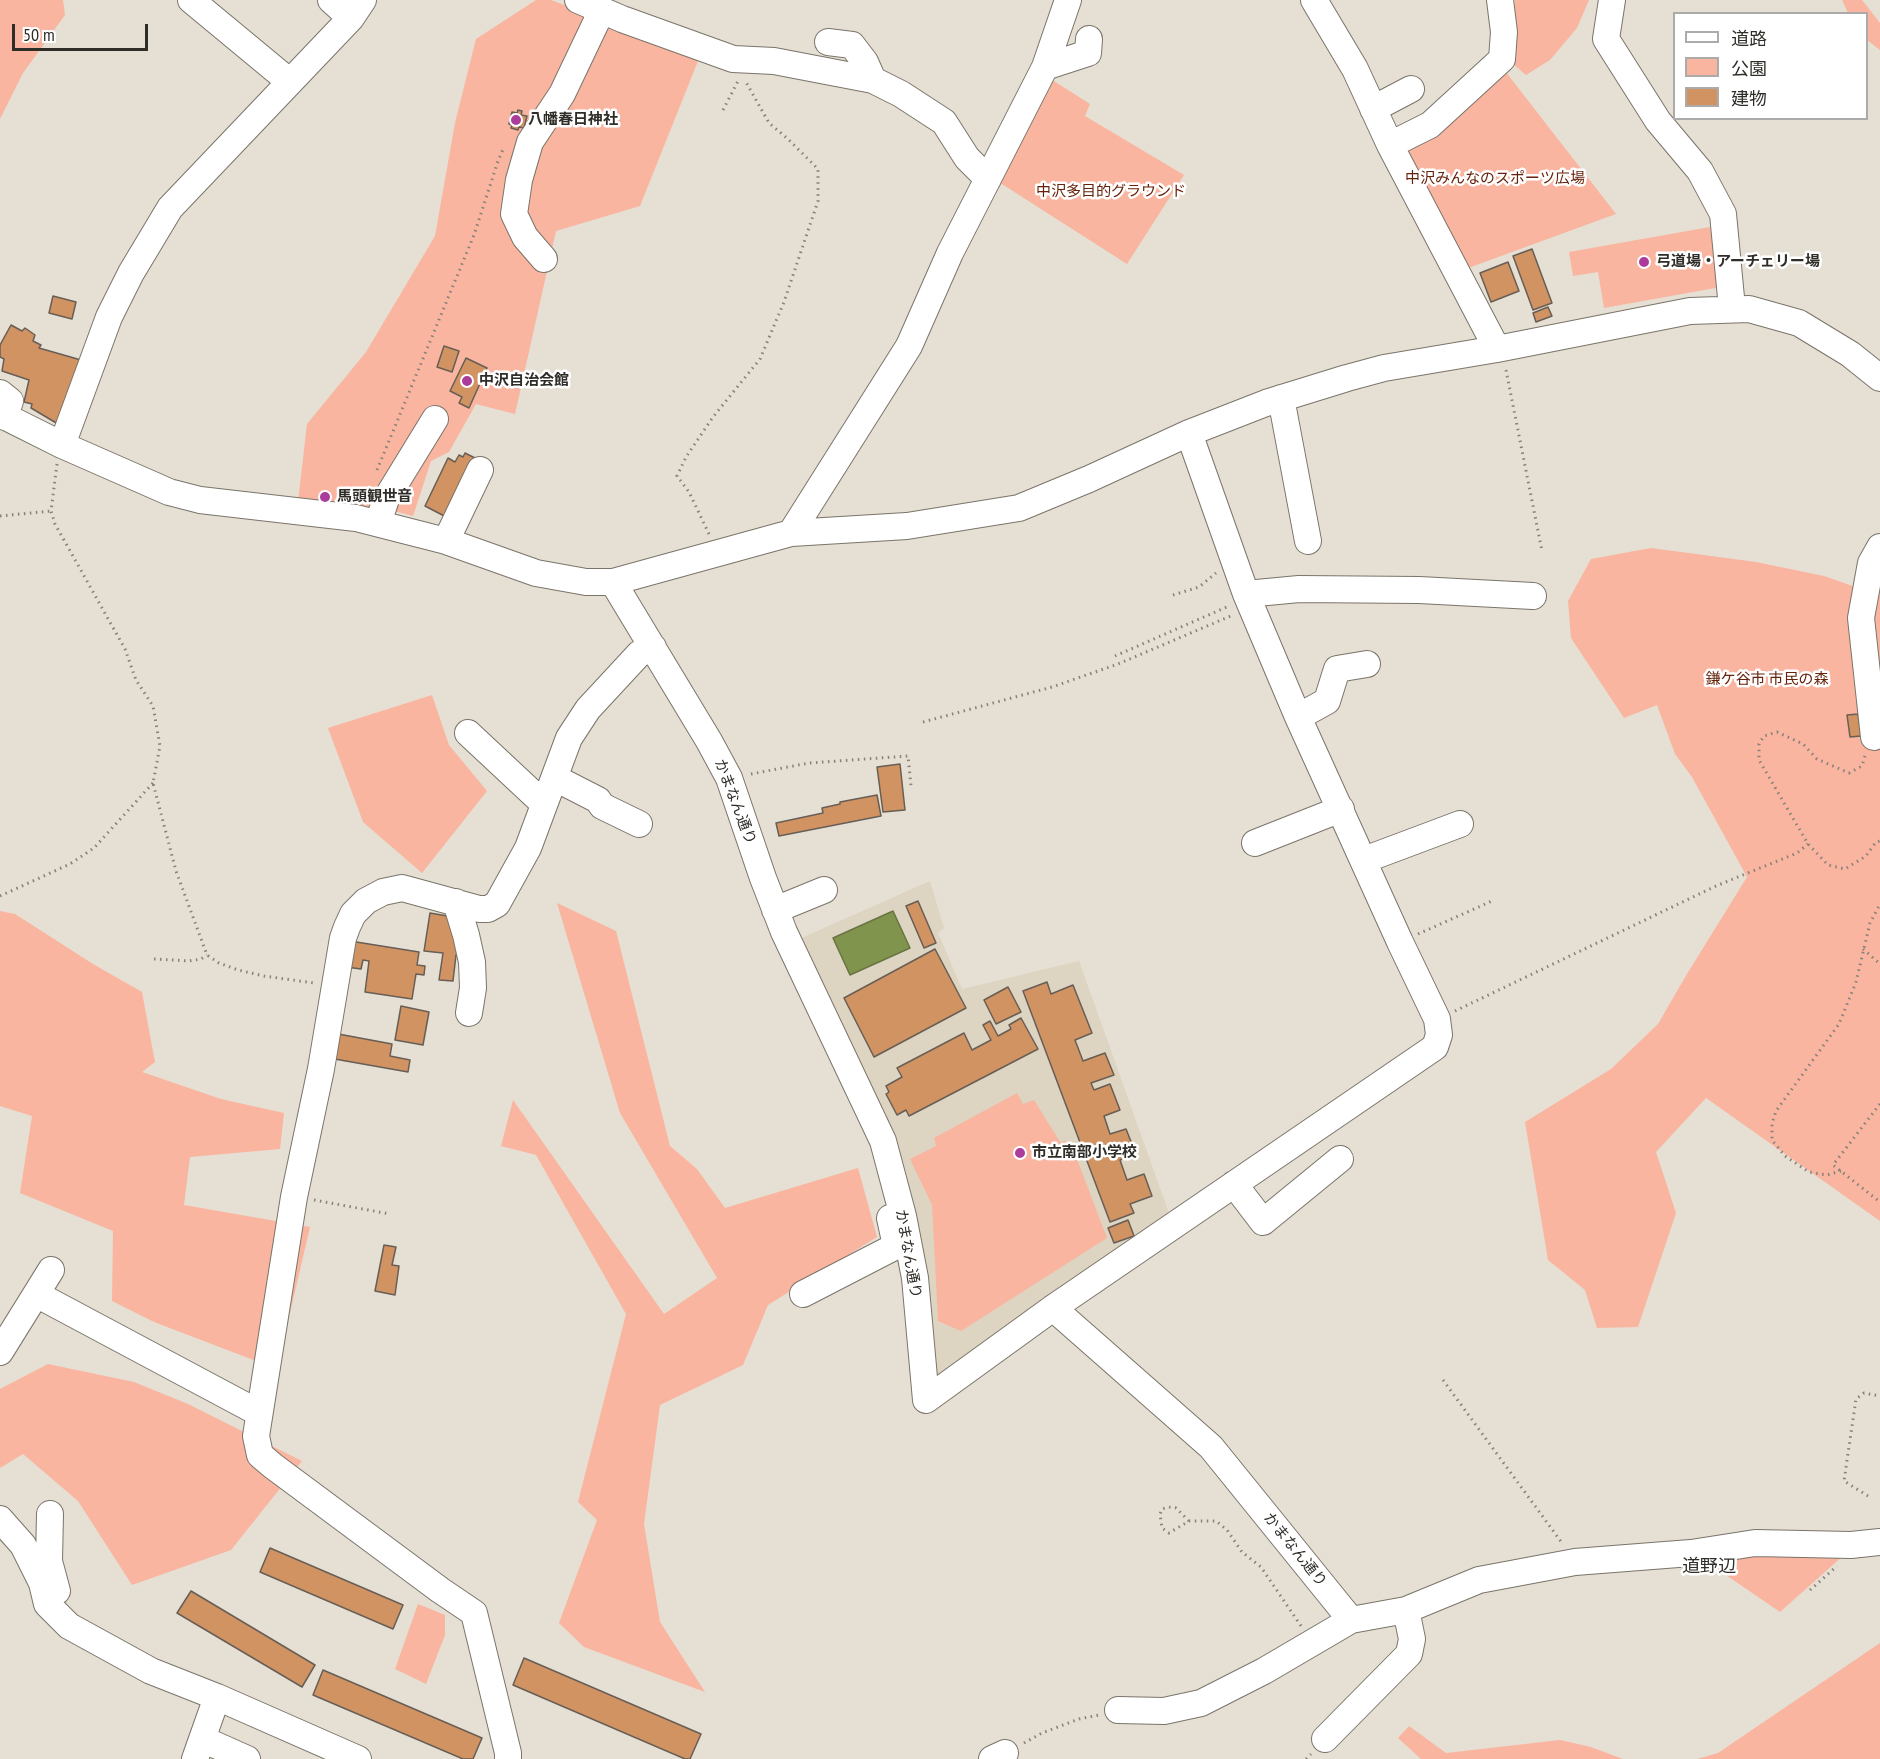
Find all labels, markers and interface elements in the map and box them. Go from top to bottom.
scale bar [15,12,152,50]
legend [1673,12,1868,120]
text: 50 m [23,23,55,46]
text: 道路 [1731,27,1767,50]
text: 公園 [1731,57,1767,80]
text: 建物 [1731,87,1767,110]
place label: 八幡春日神社 [528,111,618,129]
marker: 八幡春日神社 [509,113,523,127]
park label: 中沢みんなのスポーツ広場 [1405,170,1585,188]
park label: 中沢多目的グラウンド [1036,183,1186,201]
place label: 弓道場・アーチェリー場 [1656,253,1820,271]
marker: 弓道場・アーチェリー場 [1637,255,1651,269]
place label: 中沢自治会館 [479,372,569,390]
marker: 中沢自治会館 [460,374,474,388]
place label: 馬頭観世音 [337,488,412,506]
marker: 馬頭観世音 [318,490,332,504]
park label: 鎌ケ谷市 市民の森 [1705,671,1829,689]
street label: かまなん通り [710,757,760,847]
place label: 市立南部小学校 [1032,1144,1137,1162]
marker: 市立南部小学校 [1013,1146,1027,1160]
street label: かまなん通り [891,1208,925,1300]
street label: かまなん通り [1260,1509,1330,1591]
district label: 道野辺 [1682,1556,1736,1578]

